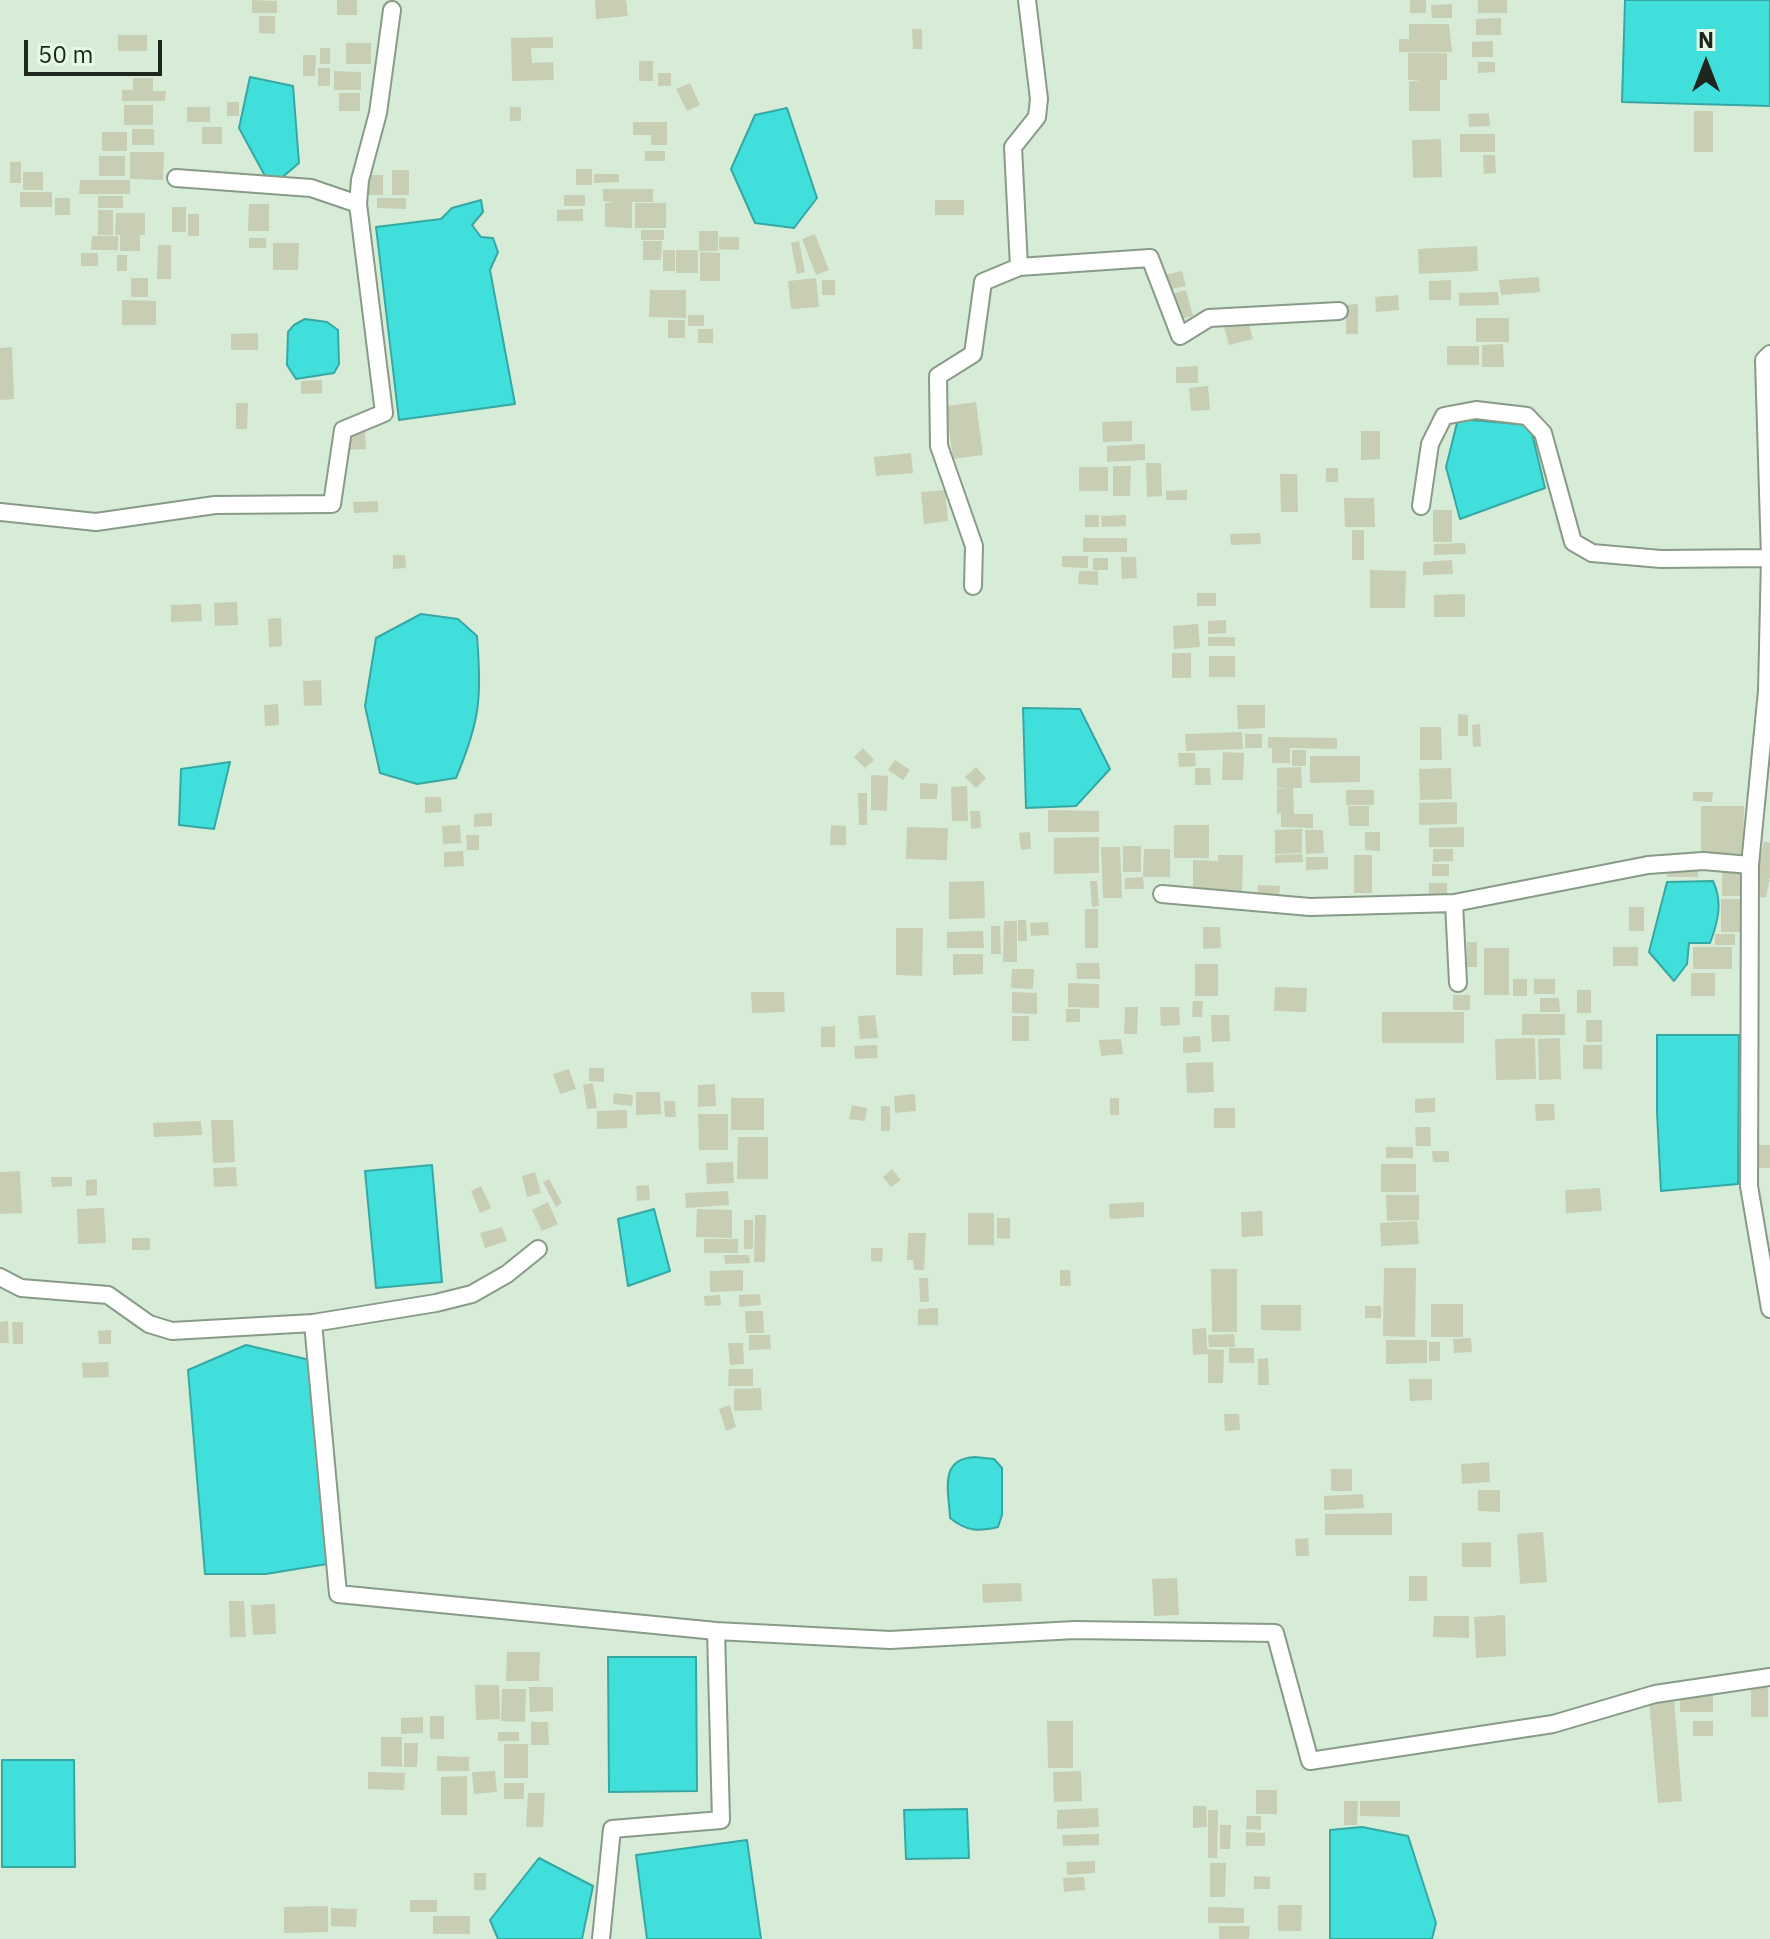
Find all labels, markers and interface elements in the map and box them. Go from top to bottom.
scale bar [28,24,166,74]
north arrow [1666,24,1746,104]
text: N [1698,25,1714,54]
text: 50 m [38,38,93,70]

